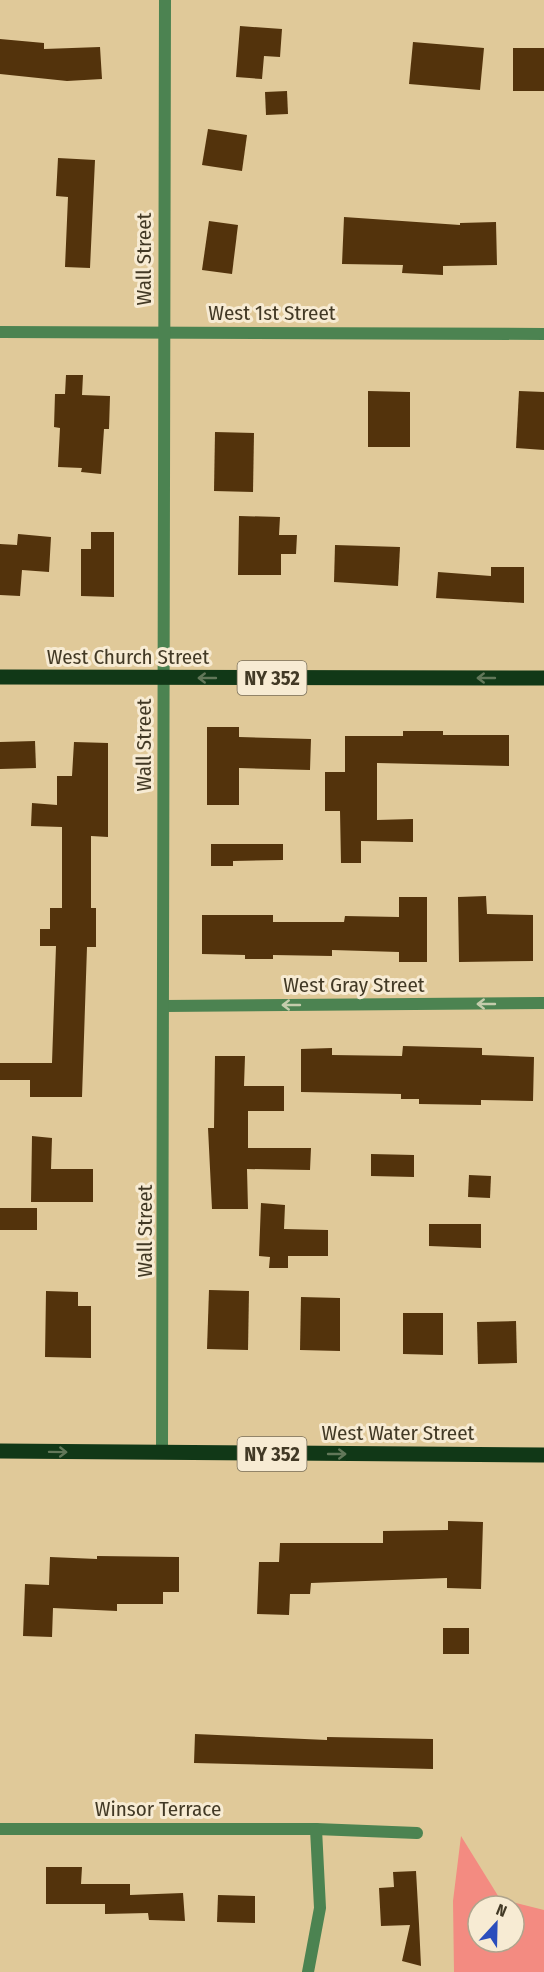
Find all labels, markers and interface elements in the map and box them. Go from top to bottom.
street label: Wall Street [131,212,157,305]
street label: West 1st Street [208,300,336,326]
street label: West Church Street [47,644,209,670]
road number: NY 352 [238,661,306,695]
one-way arrow [197,672,217,684]
one-way arrow [476,672,496,684]
street label: Wall Street [131,698,157,791]
street label: West Gray Street [283,972,425,998]
one-way arrow [476,998,496,1009]
one-way arrow [281,999,301,1011]
street label: Wall Street [132,1184,158,1277]
street label: West Water Street [322,1420,475,1446]
road number: NY 352 [238,1437,306,1471]
one-way arrow [48,1446,68,1458]
one-way arrow [327,1448,347,1460]
street label: Winsor Terrace [95,1796,221,1822]
north arrow [466,1894,526,1954]
text: N [493,1900,509,1921]

